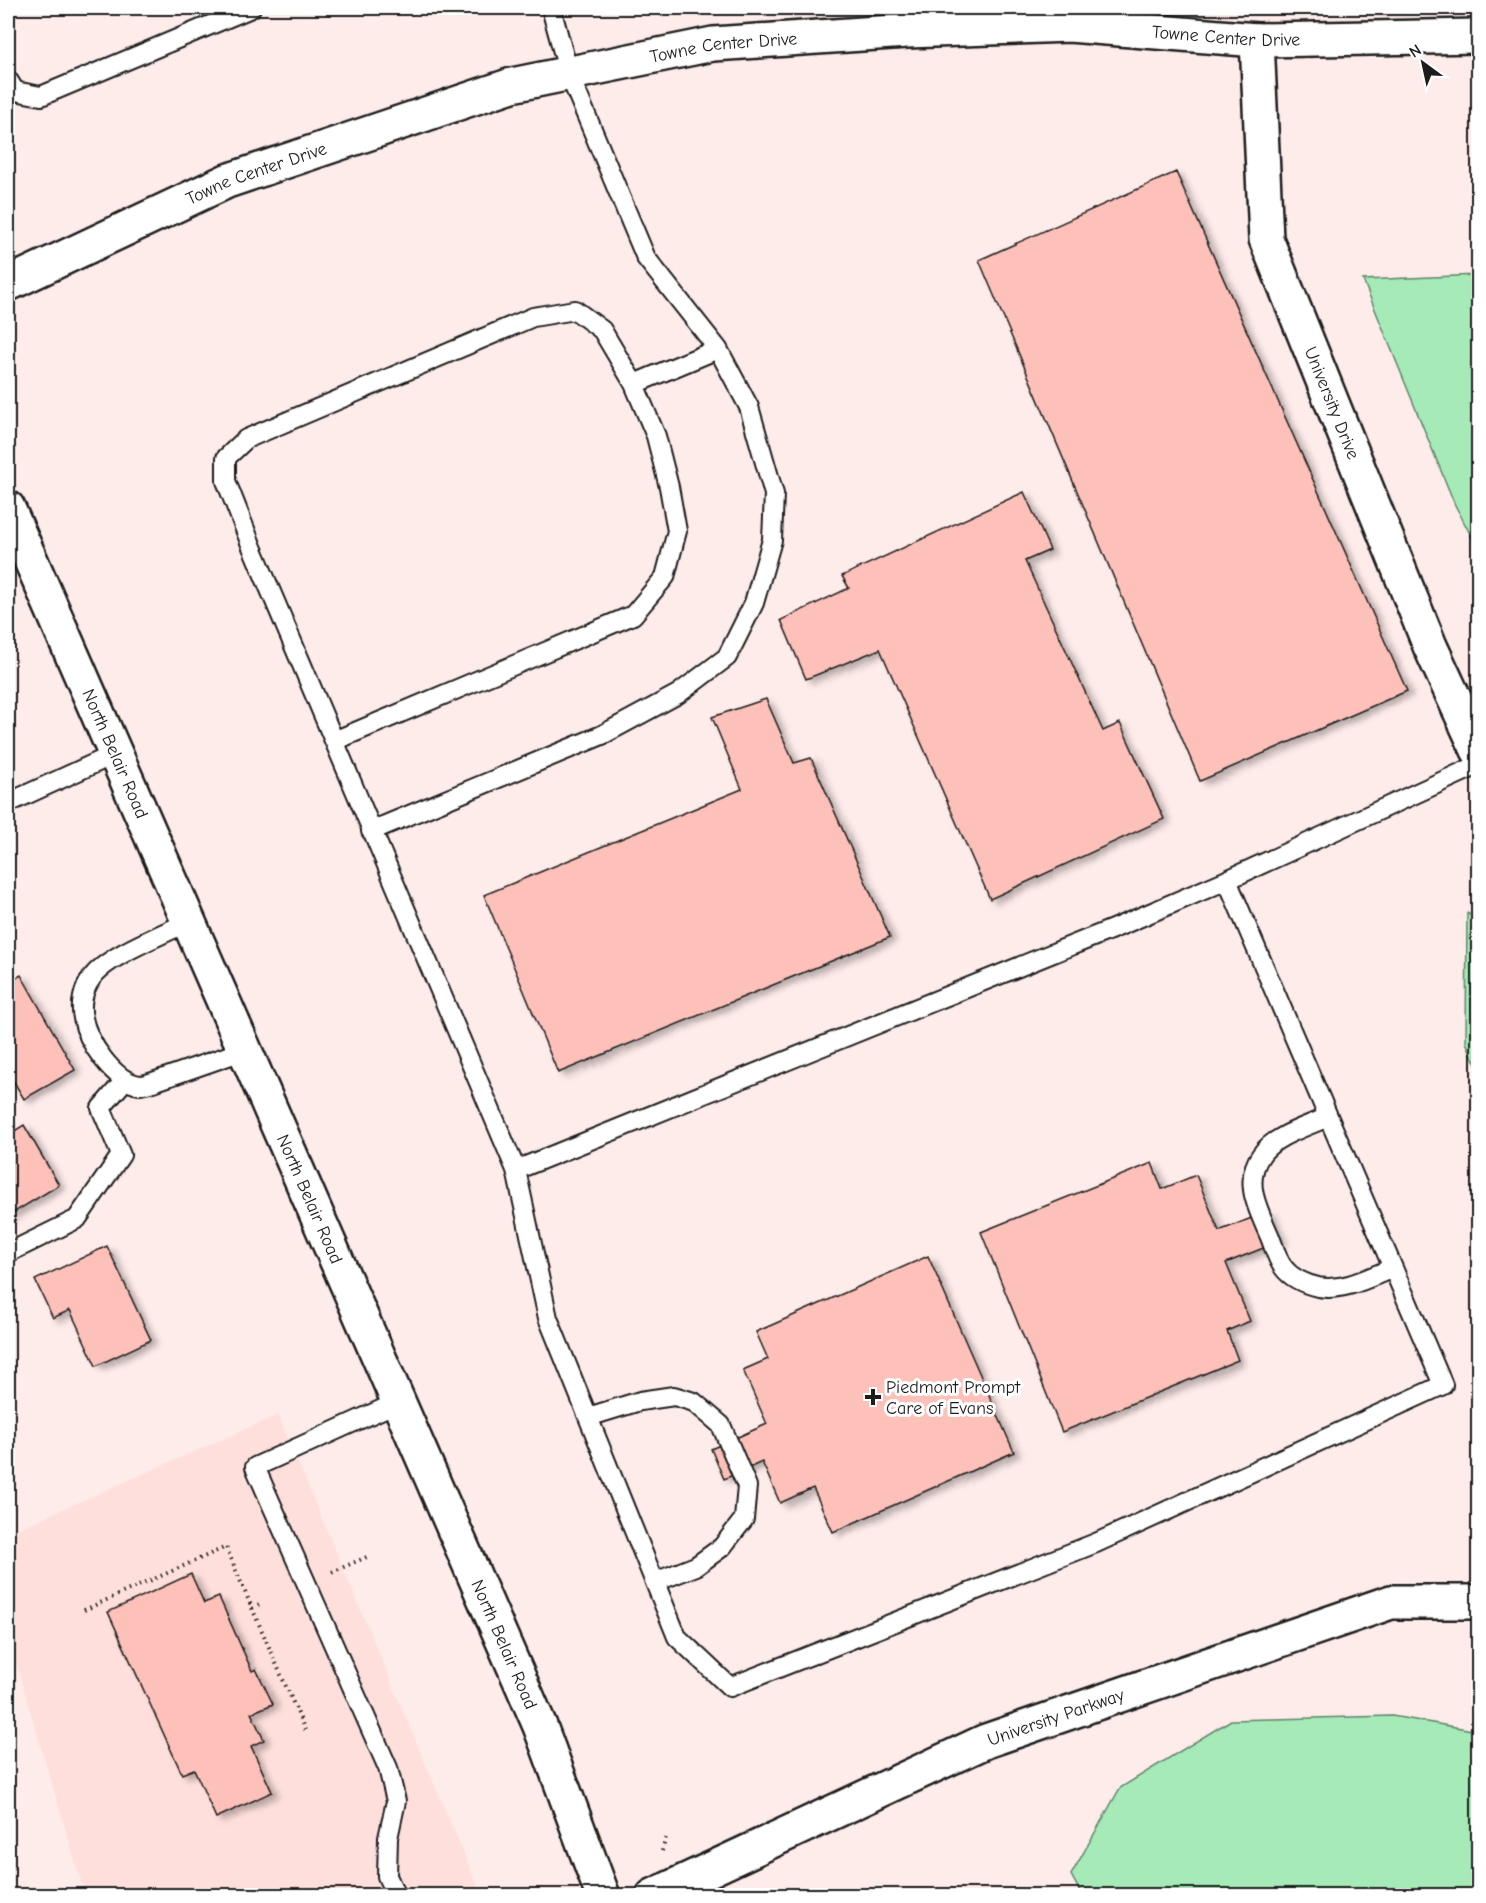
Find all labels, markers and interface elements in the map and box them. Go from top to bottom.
street label: Towne Center Drive [1151,21,1300,51]
street label: Towne Center Drive [648,28,798,67]
north arrow [1393,33,1453,93]
text: N [1406,41,1425,62]
street label: Towne Center Drive [182,138,329,209]
street label: University Drive [1300,344,1364,462]
street label: North Belair Road [78,686,153,821]
street label: North Belair Road [272,1131,347,1267]
place label: Piedmont Prompt Care of Evans [886,1377,1021,1419]
marker: Piedmont Prompt Care of Evans [864,1388,882,1406]
street label: North Belair Road [467,1576,542,1712]
street label: University Parkway [985,1684,1128,1750]

